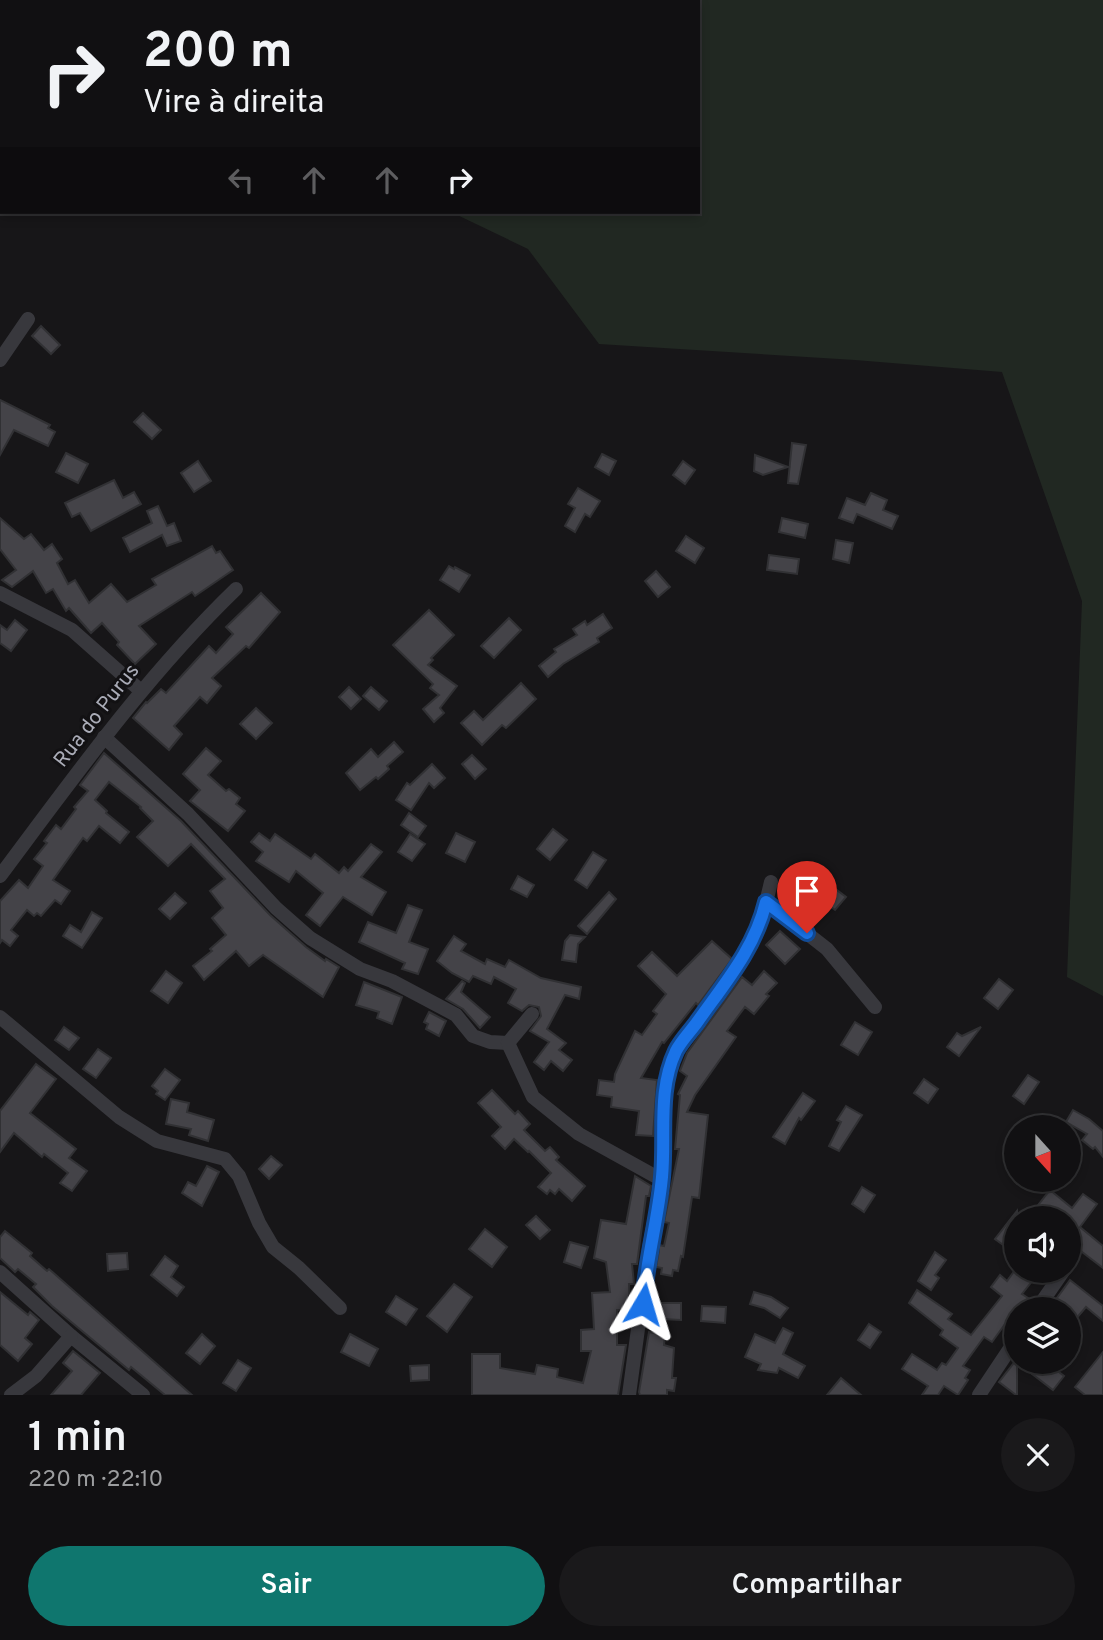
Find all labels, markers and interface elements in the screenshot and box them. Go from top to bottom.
text: 200 m [143,23,293,85]
icon: right [28,28,119,119]
text: Vire à direita [143,84,324,124]
icon: left [222,161,260,199]
icon: ahead [295,161,333,199]
icon: ahead [368,161,406,199]
icon: right [441,161,479,199]
street label: Rua do Purus [48,659,146,773]
pin [777,861,837,933]
icon: arrive [788,872,826,910]
north arrow [1004,1115,1082,1192]
map controls [1004,1115,1081,1374]
button: sound [1004,1206,1081,1283]
position arrow [606,1267,680,1341]
button: layers [1004,1297,1081,1374]
text: 1 min [28,1413,127,1466]
button: close [1001,1418,1075,1492]
text: 220 m · 22:10 [28,1466,163,1495]
button: Sair [28,1546,545,1626]
button: Compartilhar [559,1546,1075,1626]

